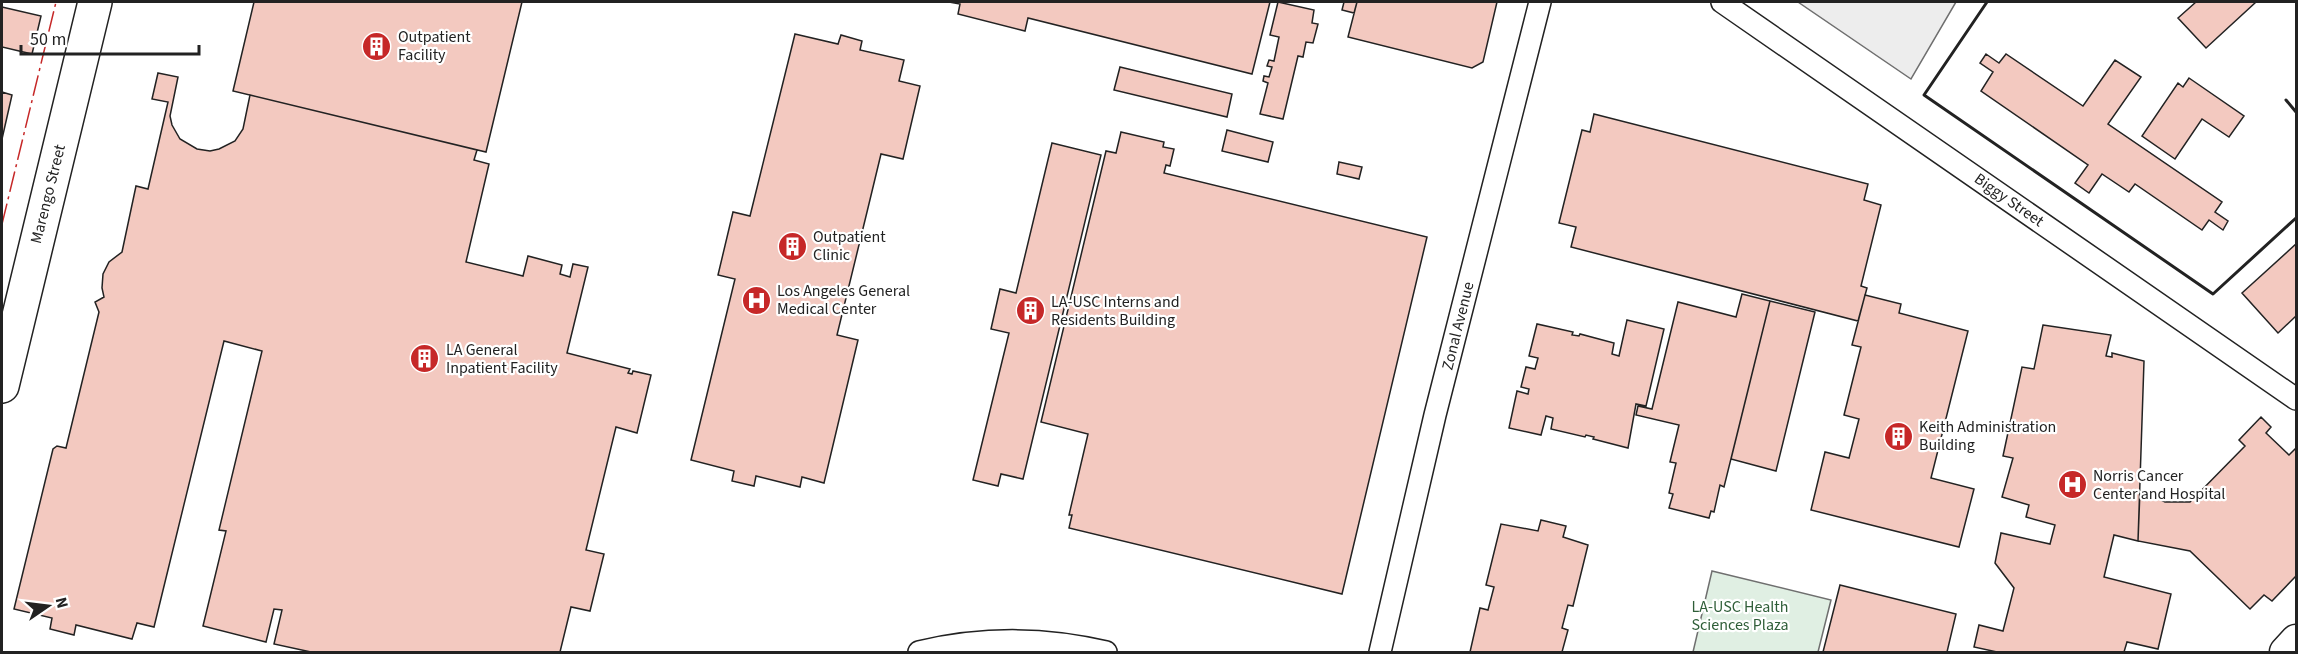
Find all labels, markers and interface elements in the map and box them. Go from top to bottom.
scale bar [21,18,200,56]
place label: Outpatient Facility [398,26,471,66]
text: 50 m [30,27,66,52]
building icon: Outpatient Facility [361,30,393,62]
street label: Marengo Street [25,141,71,246]
street label: Biggy Street [1970,168,2049,232]
place label: Outpatient Clinic [813,226,886,266]
building icon: Outpatient Clinic [776,230,808,262]
street label: Zonal Avenue [1436,279,1480,373]
place label: Los Angeles General Medical Center [777,280,910,320]
hospital icon: Los Angeles General Medical Center [740,284,772,316]
place label: LA-USC Interns and Residents Building [1051,291,1180,331]
building icon: LA-USC Interns and Residents Building [1014,295,1046,327]
place label: LA General Inpatient Facility [446,339,558,379]
building icon: LA General Inpatient Facility [409,343,441,375]
place label: Keith Administration Building [1919,416,2056,456]
building icon: Keith Administration Building [1882,420,1914,452]
place label: Norris Cancer Center and Hospital [2093,465,2225,505]
hospital icon: Norris Cancer Center and Hospital [2056,469,2088,501]
north arrow [18,576,78,636]
text: N [50,595,74,610]
park label: LA-USC Health Sciences Plaza [1692,596,1788,636]

